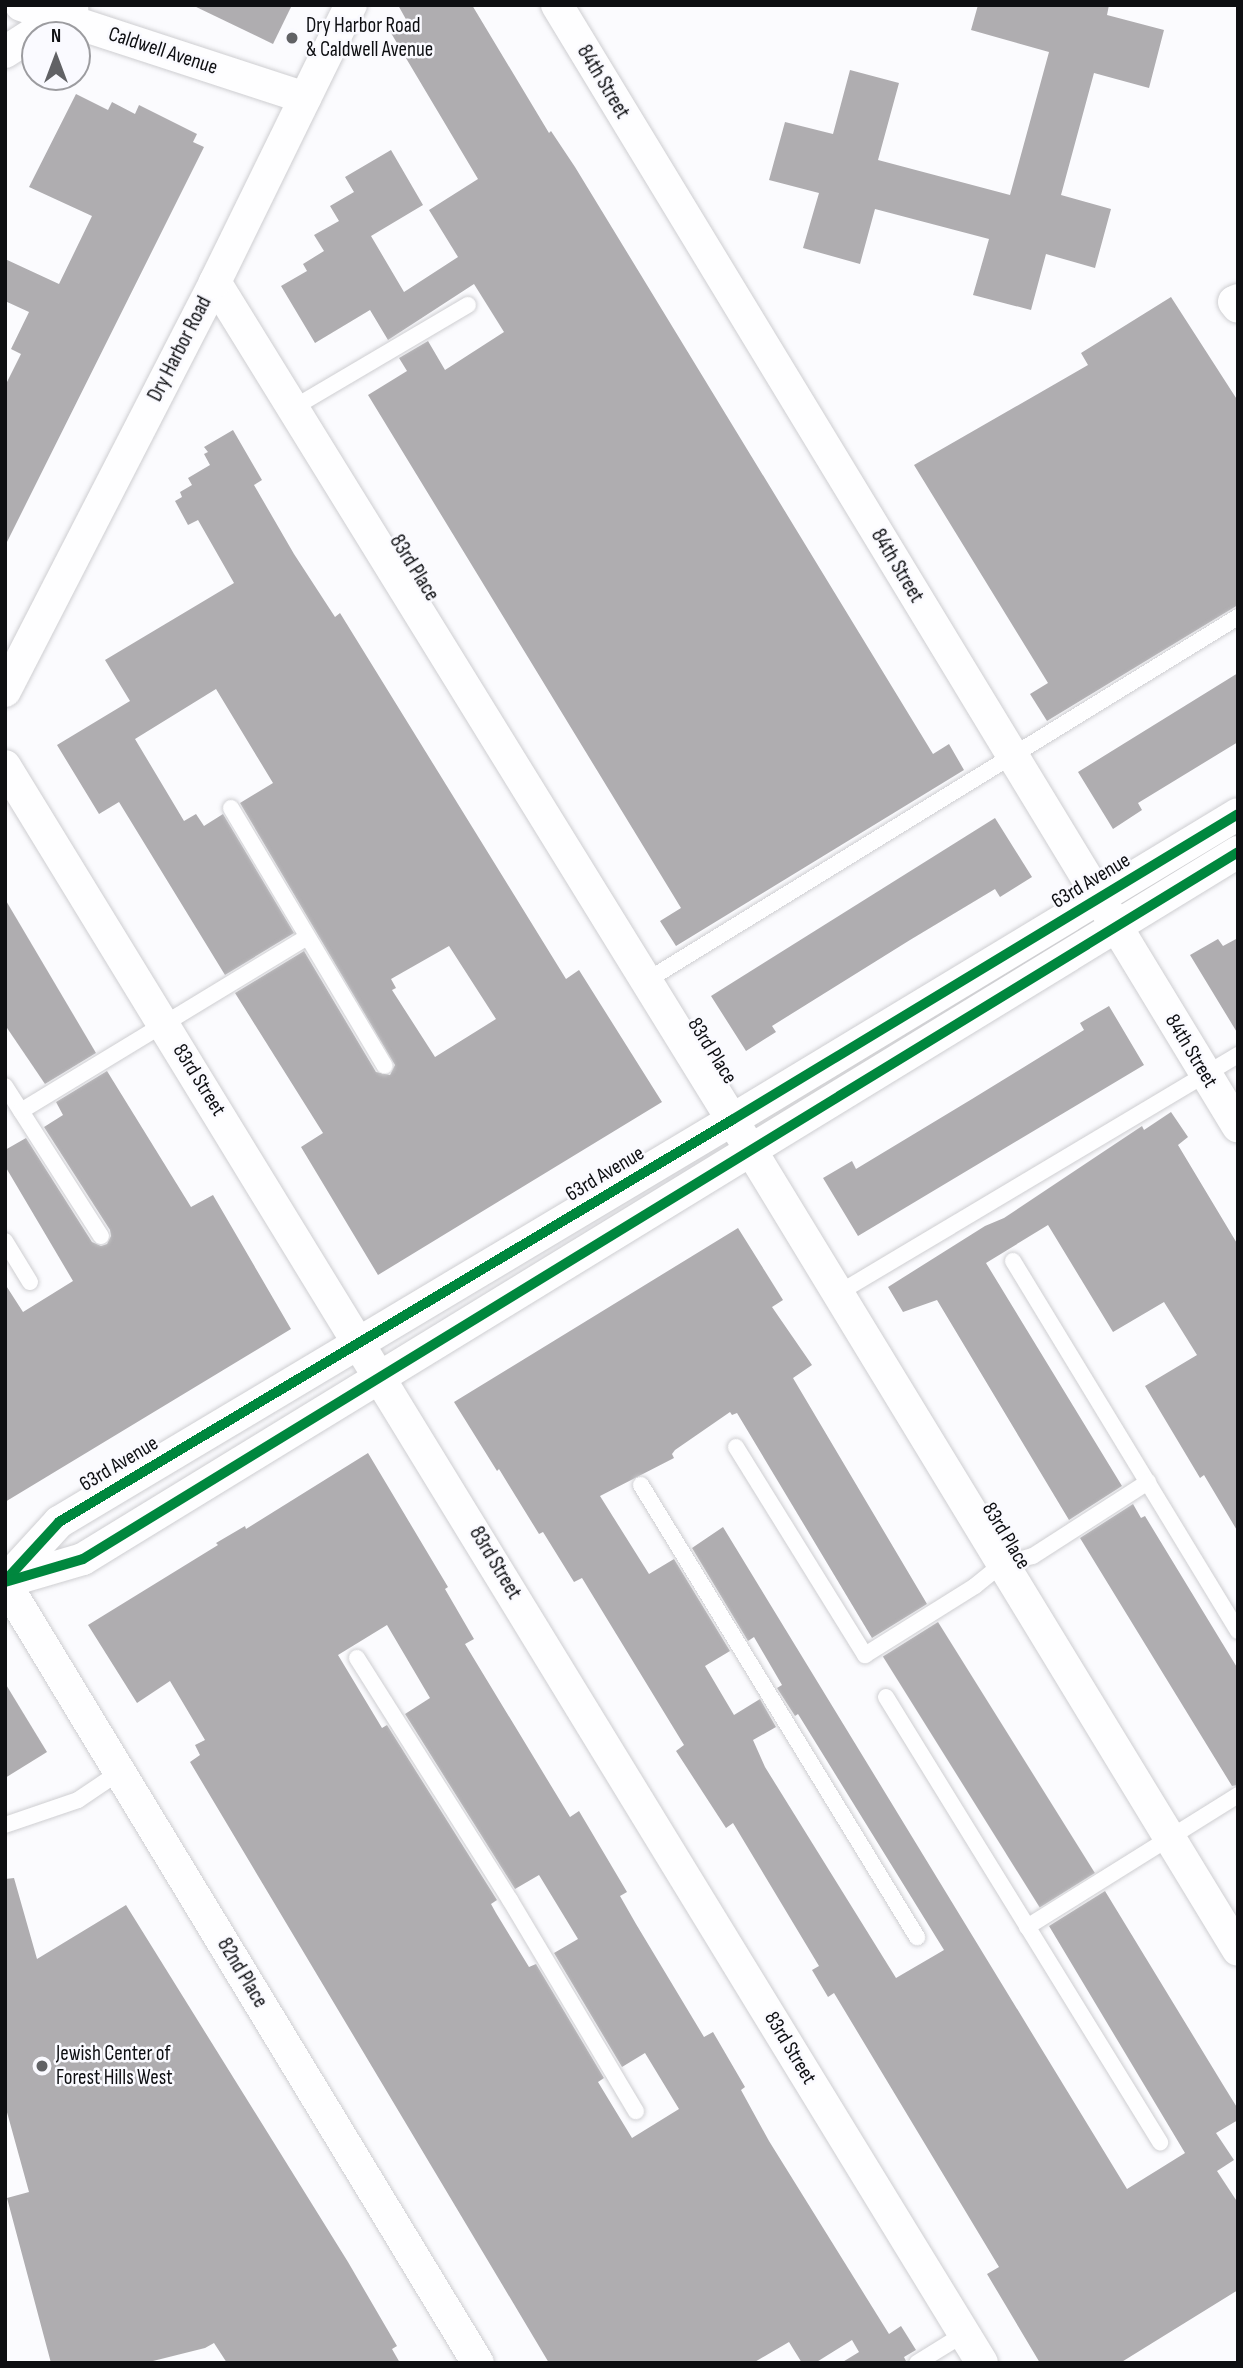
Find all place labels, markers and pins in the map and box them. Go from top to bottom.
place label: Dry Harbor Road & Caldwell Avenue [306,13,433,63]
marker: Dry Harbor Road & Caldwell Avenue [284,30,300,46]
place label: Jewish Center of Forest Hills West [56,2041,173,2091]
marker: Jewish Center of Forest Hills West [34,2058,50,2074]

